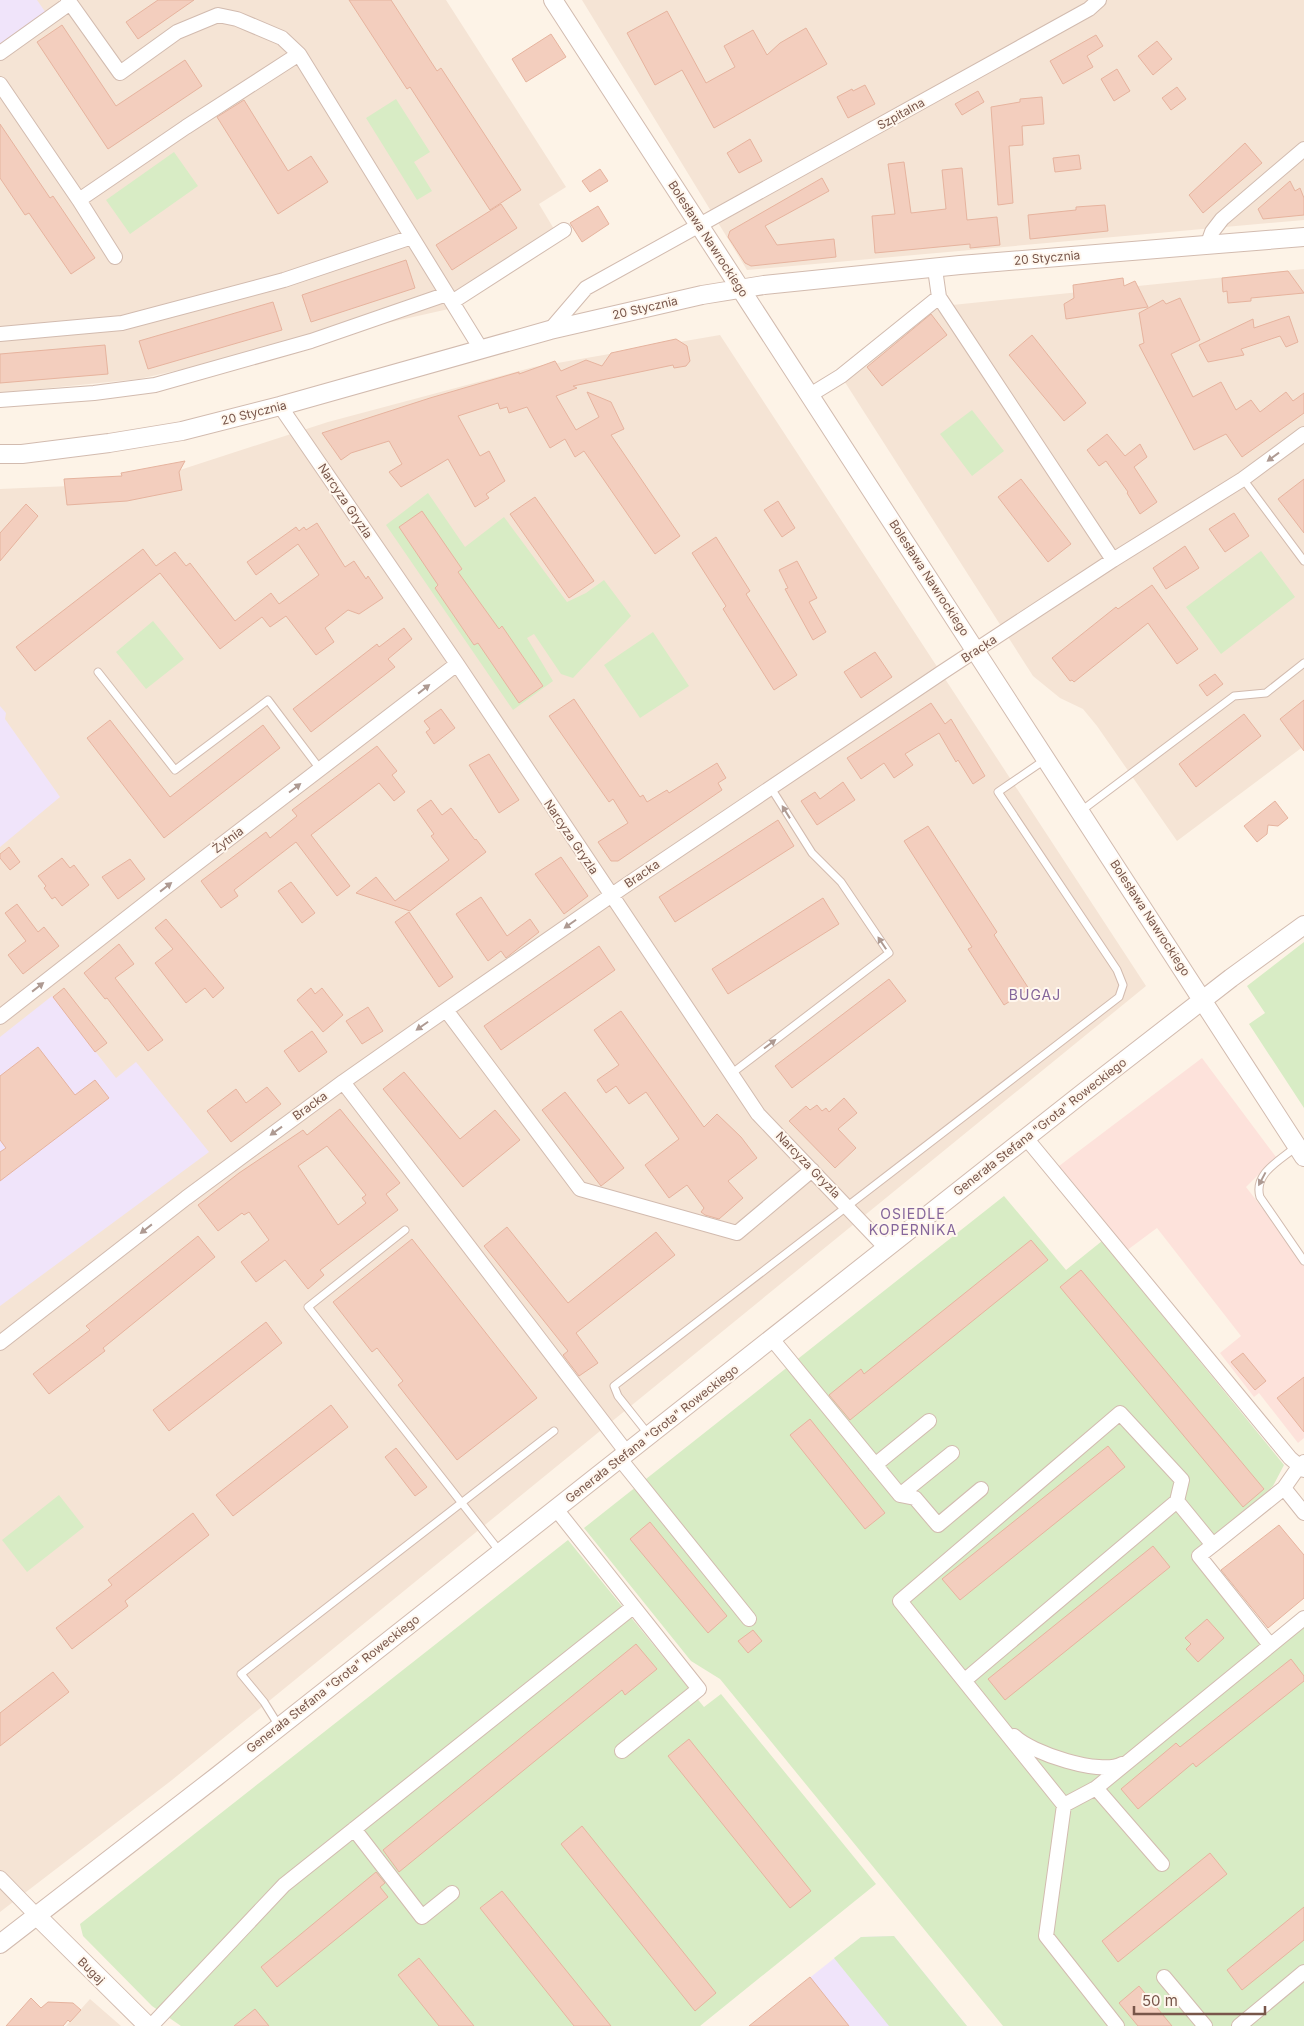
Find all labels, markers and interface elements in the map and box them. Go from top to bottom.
street label: Szpitalna [874,94,927,133]
street label: Bolesława Nawrockiego [665,178,752,300]
street label: 20 Stycznia [1013,247,1081,268]
street label: 20 Stycznia [611,293,679,322]
street label: 20 Stycznia [220,397,288,428]
one-way arrow [1266,452,1280,462]
street label: Narcyza Gryzla [315,461,376,541]
street label: Bolesława Nawrockiego [886,517,973,639]
street label: Bracka [958,632,999,666]
one-way arrow [417,683,430,694]
one-way arrow [288,783,302,793]
street label: Narcyza Gryzla [541,797,602,877]
one-way arrow [782,806,791,819]
street label: Żytnia [209,823,246,856]
street label: Bracka [621,856,662,891]
street label: Bolesława Nawrockiego [1107,857,1194,979]
one-way arrow [159,881,172,892]
one-way arrow [564,919,577,929]
one-way arrow [877,936,887,949]
one-way arrow [31,981,44,992]
district label: BUGAJ [1009,986,1061,1003]
one-way arrow [416,1021,429,1031]
one-way arrow [763,1039,776,1050]
street label: Generała Stefana "Grota" Roweckiego [950,1054,1129,1199]
street label: Bracka [289,1088,330,1123]
one-way arrow [269,1126,283,1136]
street label: Narcyza Gryzla [773,1128,844,1201]
one-way arrow [1258,1171,1266,1186]
district label: OSIEDLE KOPERNIKA [869,1205,957,1238]
one-way arrow [140,1223,153,1234]
street label: Generała Stefana "Grota" Roweckiego [562,1361,741,1506]
street label: Generała Stefana "Grota" Roweckiego [243,1611,422,1756]
street label: Bugaj [75,1954,108,1987]
scale bar [1134,1984,1265,2016]
text: 50 m [1142,1991,1178,2010]

